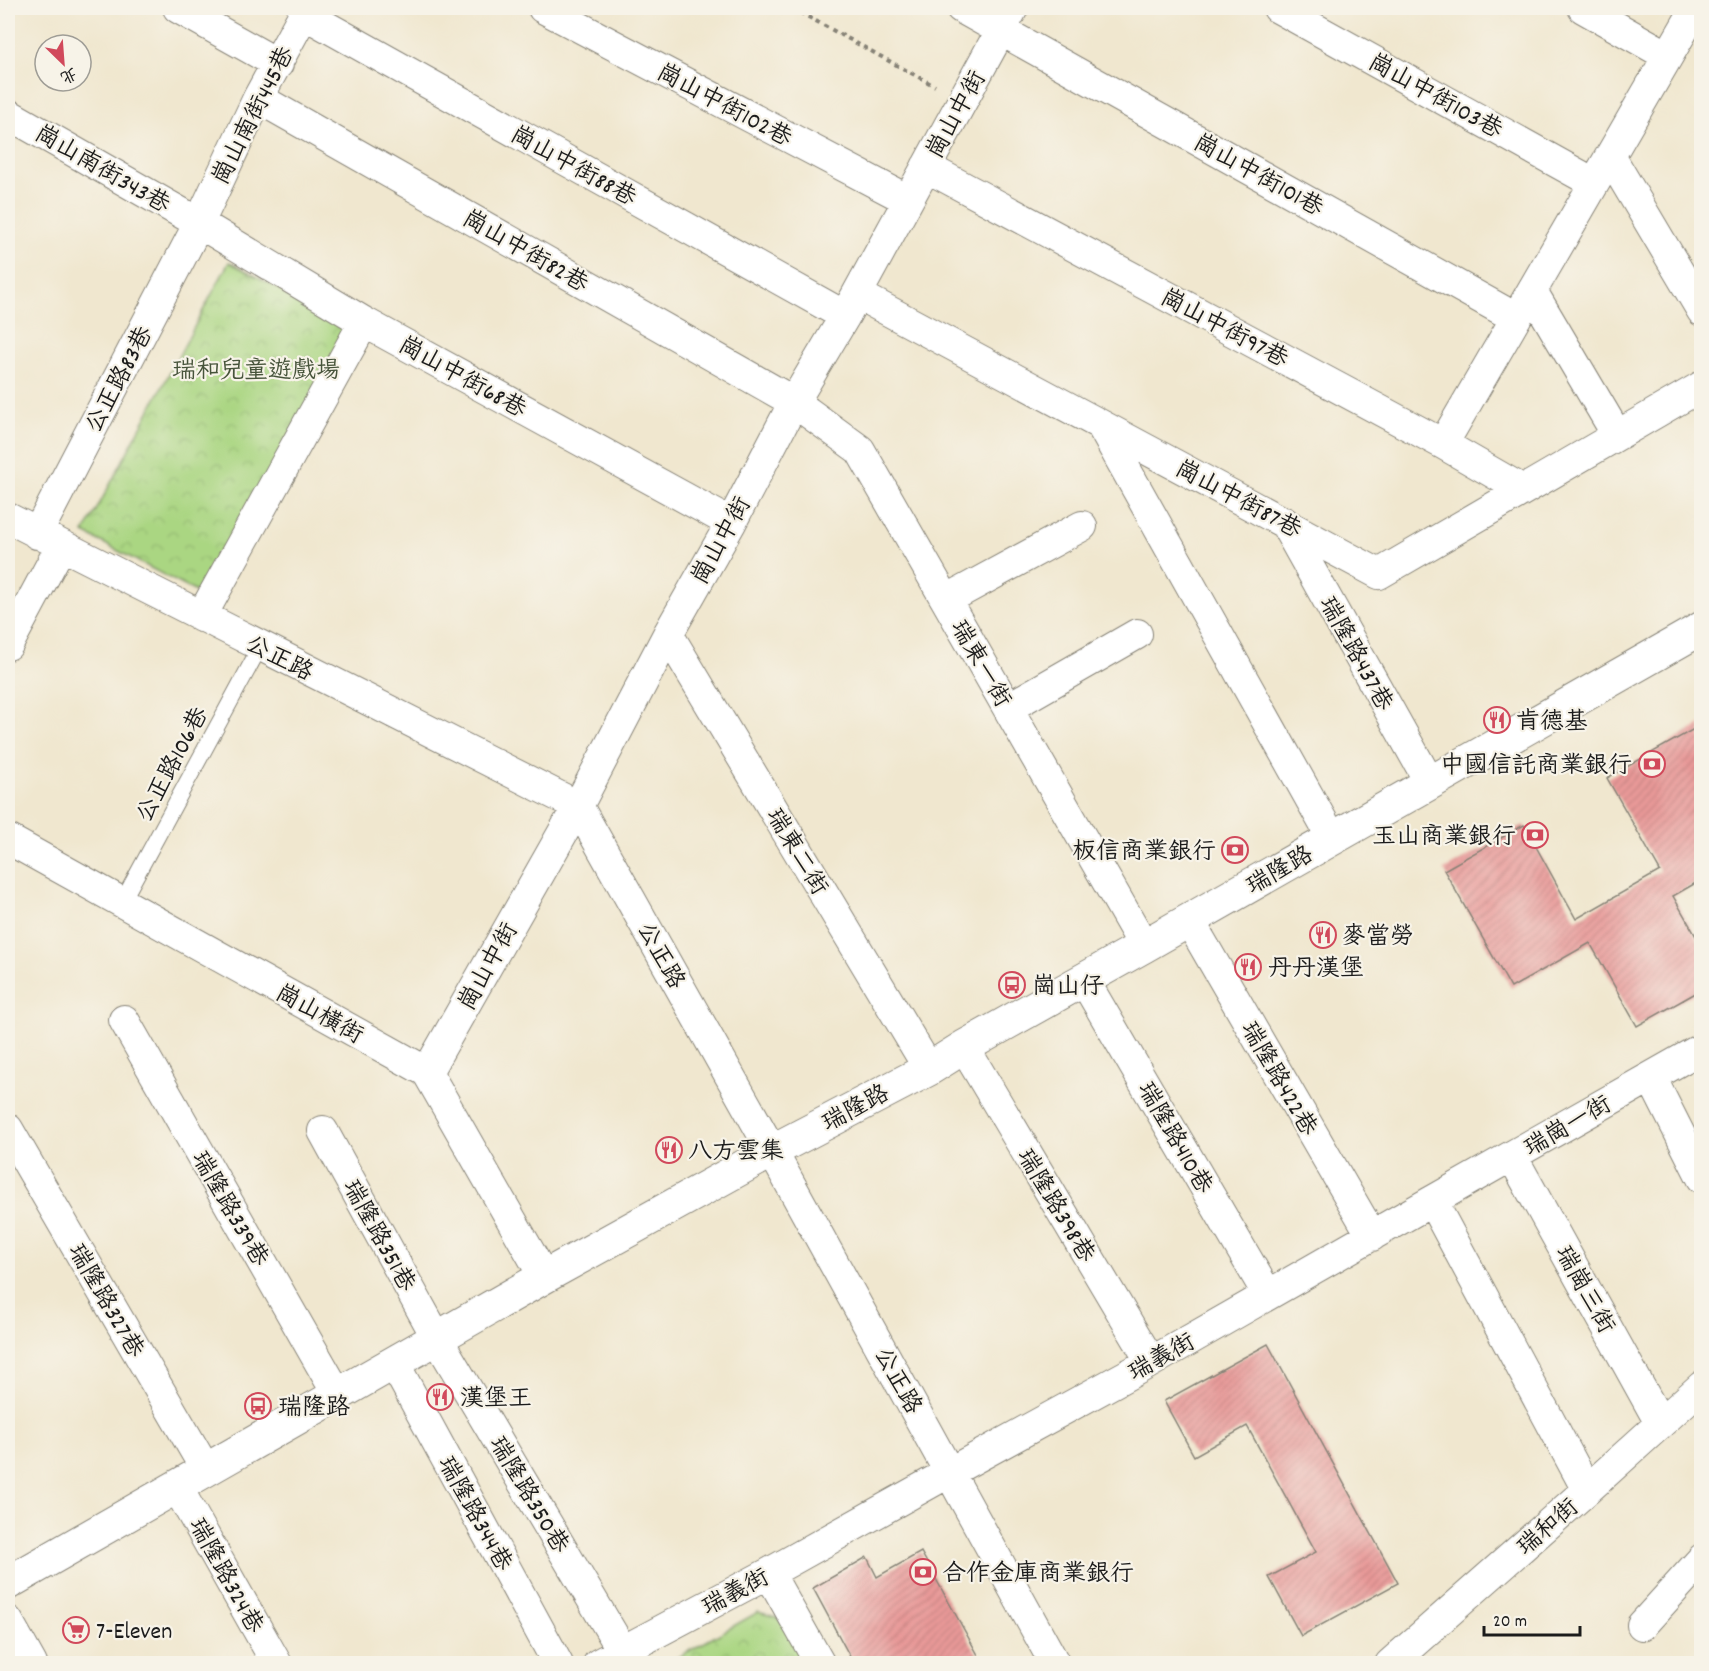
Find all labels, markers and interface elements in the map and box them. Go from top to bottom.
north arrow [33,33,93,93]
street label: 崗山南街445巷 [205,41,304,191]
street label: 崗山中街103巷 [1361,47,1508,149]
street label: 崗山中街102巷 [650,57,797,157]
text: 北 [56,61,80,88]
street label: 崗山中街 [919,65,996,166]
street label: 崗山南街343巷 [27,118,176,223]
street label: 崗山中街88巷 [503,119,642,216]
street label: 崗山中街101巷 [1187,127,1329,226]
street label: 崗山中街82巷 [455,203,594,302]
street label: 崗山中街97巷 [1154,282,1293,378]
street label: 公正路83巷 [78,321,163,440]
street label: 崗山中街68巷 [391,329,532,428]
park label: 瑞和兒童遊戲場 [172,355,340,389]
street label: 崗山中街87巷 [1168,453,1307,548]
street label: 崗山中街 [684,491,761,592]
street label: 瑞隆路437巷 [1309,591,1400,718]
street label: 瑞東一街 [941,614,1018,715]
street label: 公正路 [239,628,318,691]
street label: 公正路106巷 [129,702,218,829]
restaurant icon: 肯德基 [1482,705,1512,735]
place label: 肯德基 [1516,706,1588,740]
bank icon: 中國信託商業銀行 [1637,749,1667,779]
place label: 中國信託商業銀行 [1440,750,1632,784]
street label: 瑞東二街 [756,803,835,902]
bank icon: 玉山商業銀行 [1520,820,1550,850]
place label: 玉山商業銀行 [1372,821,1516,855]
bank icon: 板信商業銀行 [1220,835,1250,865]
place label: 板信商業銀行 [1072,836,1216,870]
street label: 瑞隆路 [1241,839,1320,904]
street label: 崗山中街 [451,917,528,1018]
street label: 公正路 [627,917,692,996]
restaurant icon: 麥當勞 [1308,920,1338,950]
place label: 麥當勞 [1342,921,1414,955]
restaurant icon: 丹丹漢堡 [1233,952,1263,982]
place label: 丹丹漢堡 [1268,953,1364,987]
bus stop icon: 崗山仔 [997,970,1027,1000]
place label: 崗山仔 [1032,971,1104,1005]
street label: 崗山橫街 [268,977,369,1054]
street label: 瑞隆路422巷 [1231,1016,1324,1143]
street label: 瑞隆路410巷 [1128,1076,1219,1201]
street label: 瑞隆路 [817,1078,896,1142]
street label: 瑞崗一街 [1518,1089,1619,1166]
restaurant icon: 八方雲集 [654,1135,684,1165]
place label: 八方雲集 [688,1136,784,1170]
street label: 瑞隆路398巷 [1007,1143,1102,1270]
street label: 瑞隆路339巷 [182,1145,275,1274]
street label: 瑞隆路351巷 [333,1174,422,1298]
street label: 瑞隆路327巷 [58,1238,151,1365]
street label: 瑞崗三街 [1545,1240,1622,1341]
street label: 瑞義街 [1123,1326,1202,1391]
street label: 公正路 [864,1342,929,1421]
restaurant icon: 漢堡王 [425,1382,455,1412]
place label: 漢堡王 [460,1383,532,1417]
bus stop icon: 瑞隆路 [243,1391,273,1421]
place label: 瑞隆路 [278,1392,350,1426]
street label: 瑞隆路350巷 [479,1431,576,1560]
street label: 瑞隆路344巷 [428,1451,519,1578]
street label: 瑞和街 [1511,1492,1587,1565]
street label: 瑞隆路324巷 [179,1513,270,1640]
bank icon: 合作金庫商業銀行 [908,1557,938,1587]
place label: 合作金庫商業銀行 [942,1558,1134,1592]
street label: 瑞義街 [697,1562,776,1626]
scale bar [1484,1599,1580,1637]
text: 20 m [1493,1610,1527,1635]
supermarket icon: 7-Eleven [61,1615,91,1645]
place label: 7-Eleven [96,1616,172,1650]

